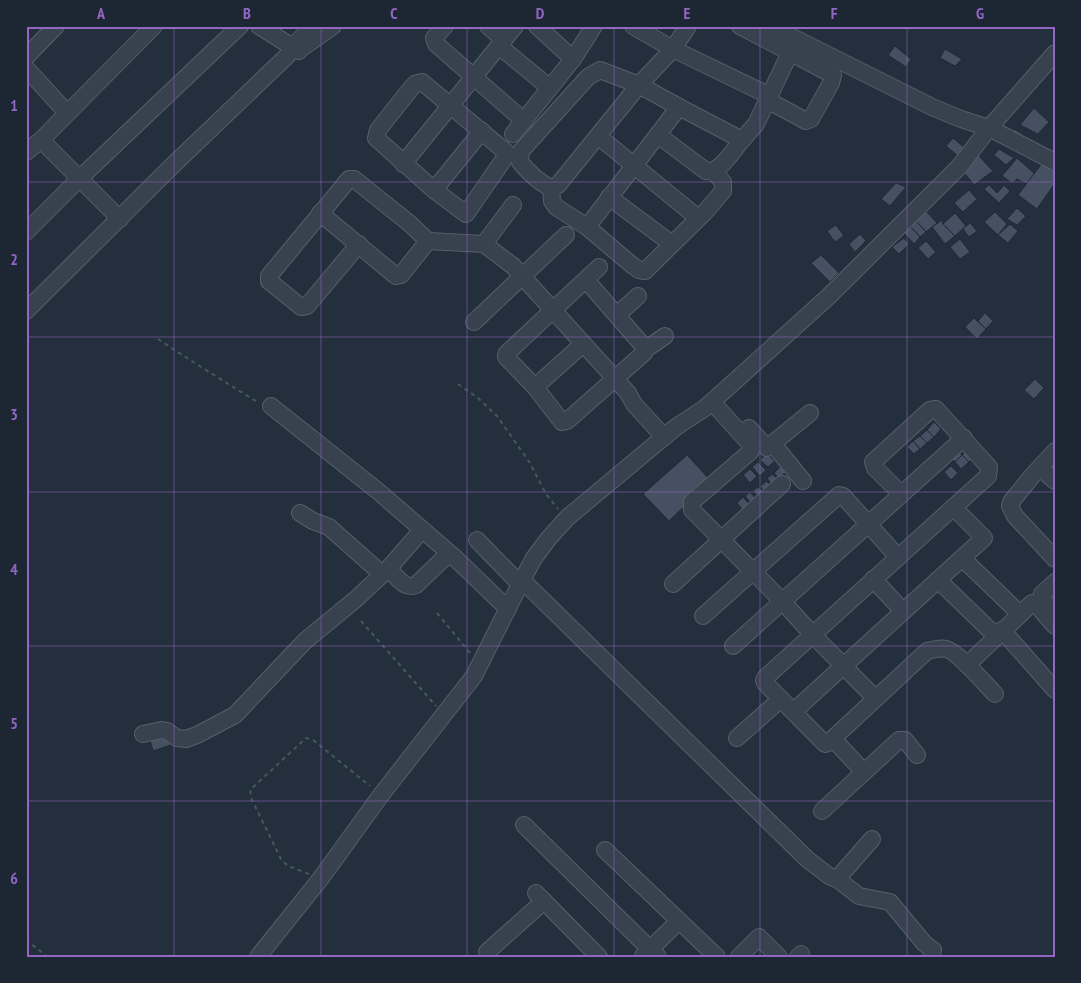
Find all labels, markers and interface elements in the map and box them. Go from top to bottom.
text: A [96,3,106,23]
text: B [243,3,251,23]
text: C [390,3,398,23]
text: D [536,3,545,23]
text: E [684,3,691,23]
text: F [831,3,838,23]
text: G [976,3,984,23]
text: 1 [10,95,18,115]
text: 2 [10,249,18,269]
text: 3 [10,404,18,424]
text: 4 [10,559,18,579]
text: 5 [10,713,18,733]
text: 6 [10,868,18,888]

